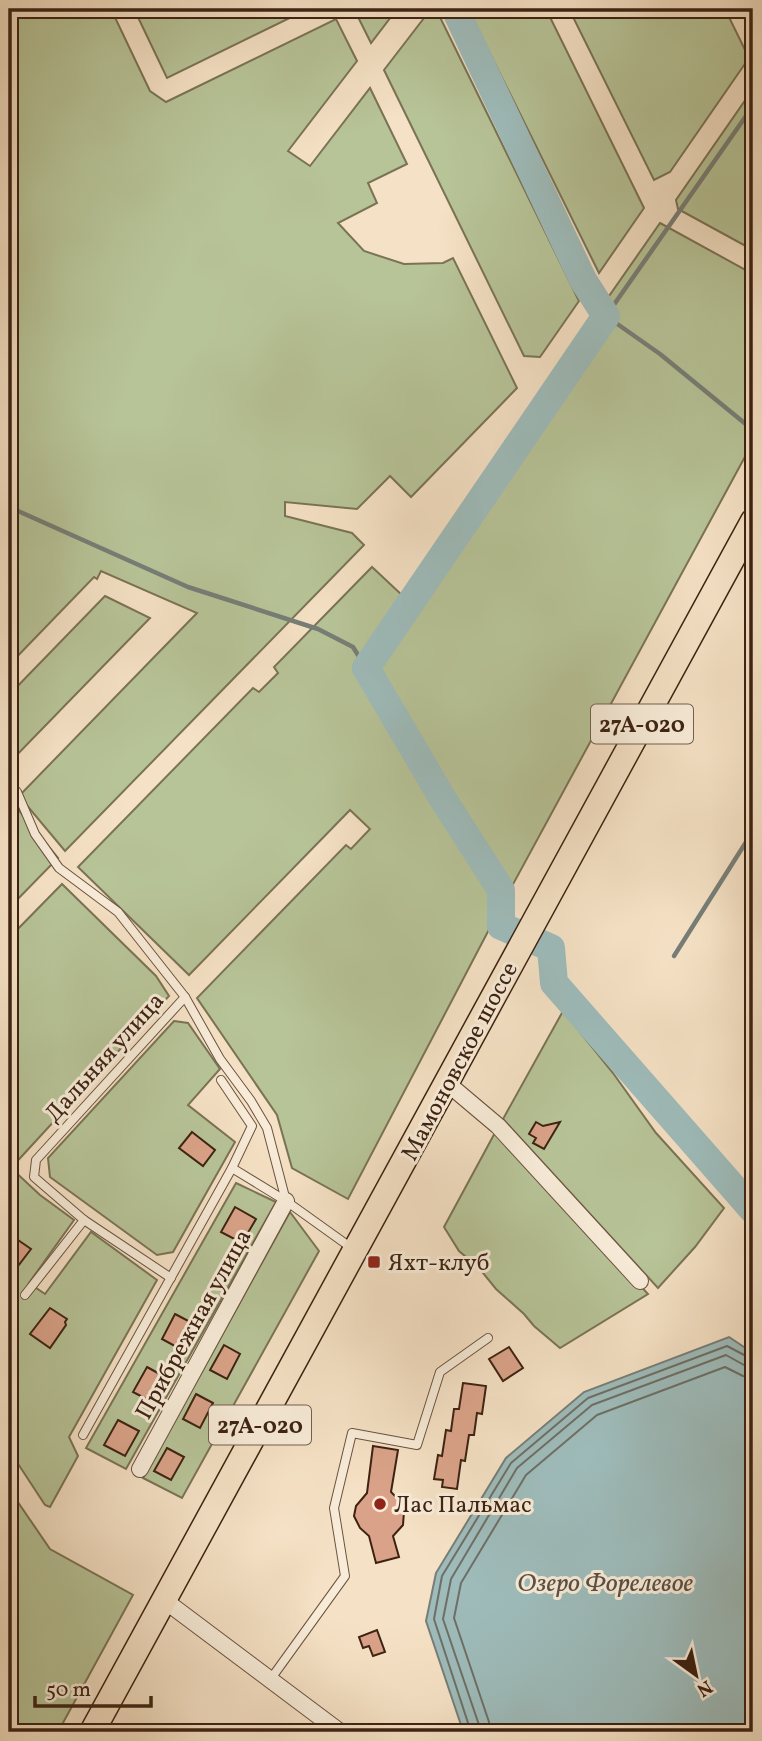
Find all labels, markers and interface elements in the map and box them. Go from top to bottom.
road number: 27А-020 [591,704,693,744]
street label: Мамоновское шоссе [394,957,528,1167]
street label: Дальняя улица [38,986,173,1131]
street label: Прибрежная улица [128,1224,261,1426]
place label: Яхт-клуб [388,1247,490,1281]
marker: Яхт-клуб [366,1254,382,1270]
road number: 27А-020 [209,1406,311,1444]
place label: Лас Пальмас [394,1489,532,1523]
marker: Лас Пальмас [372,1496,388,1512]
water label: Озеро Форелевое [517,1566,693,1602]
north arrow [660,1640,730,1710]
scale bar [35,1664,150,1708]
text: N [691,1673,717,1702]
text: 50 m [46,1676,91,1705]

